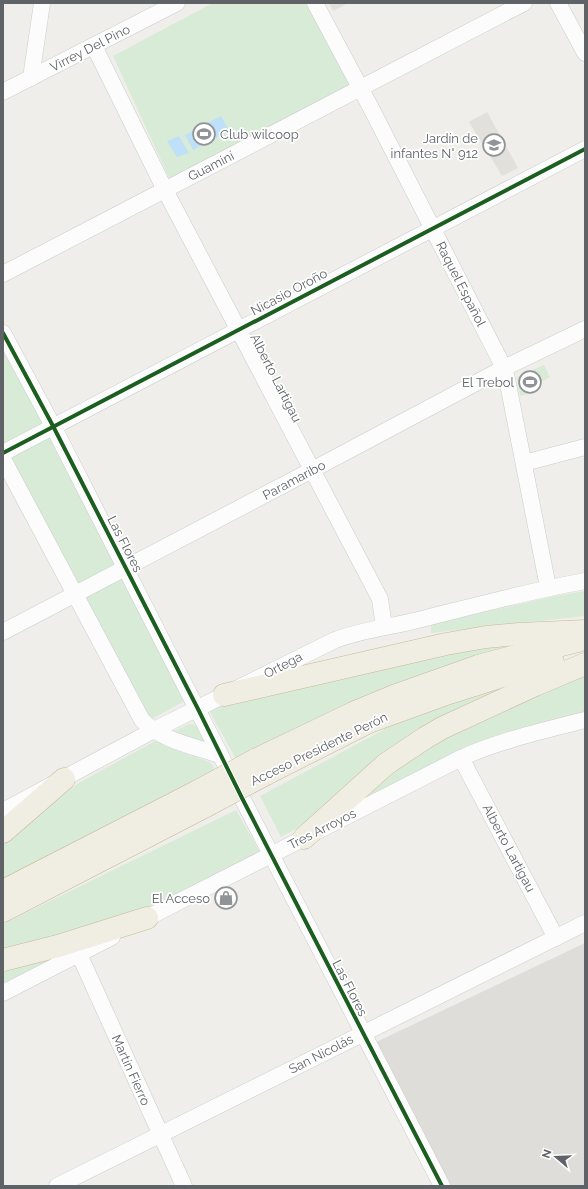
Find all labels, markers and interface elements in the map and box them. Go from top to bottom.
street label: Virrey Del Pino [48,21,133,75]
sports icon: Club wilcoop [191,121,217,147]
place label: Club wilcoop [220,127,299,142]
place label: Jardín de infantes N° 912 [391,131,478,161]
school or university icon: Jardín de infantes N° 912 [481,132,507,158]
street label: Guaminí [186,148,237,184]
street label: Raquel Español [433,239,489,329]
street label: Nicasio Oroño [248,265,330,318]
street label: Alberto Lartigau [247,331,305,425]
sports icon: El Trebol [517,369,543,395]
place label: El Trebol [462,375,514,390]
street label: Paramaribo [260,457,328,503]
street label: Las Flores [104,513,146,575]
street label: Ortega [261,649,305,681]
street label: Acceso Presidente Perón [248,709,390,789]
street label: Alberto Lartigau [480,802,538,894]
street label: Tres Arroyos [286,806,358,852]
shop icon: El Acceso [213,885,239,911]
place label: El Acceso [152,891,210,906]
street label: Las Flores [329,957,371,1019]
street label: San Nicolás [286,1031,356,1077]
street label: Martín Fierro [109,1032,153,1108]
north arrow [536,1137,576,1177]
text: N [540,1148,555,1160]

